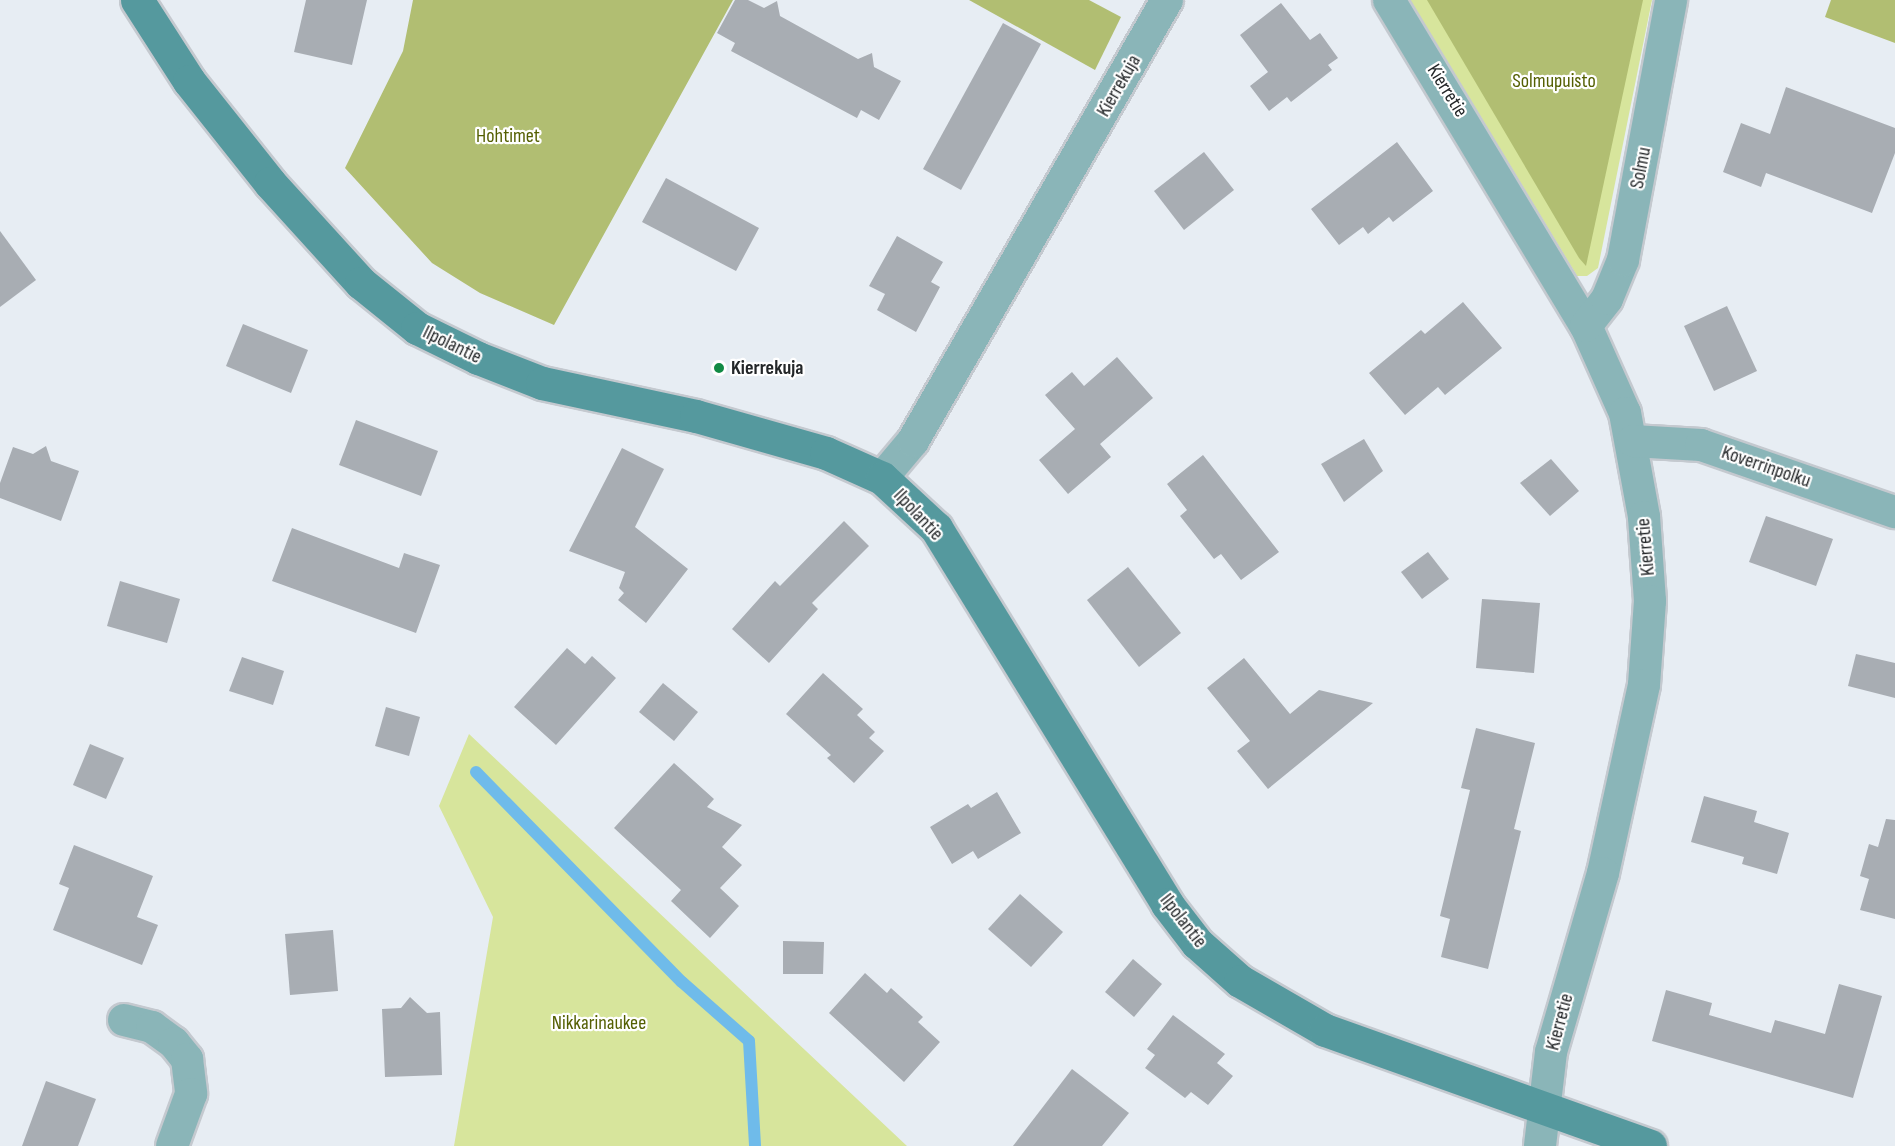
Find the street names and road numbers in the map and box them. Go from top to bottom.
street label: Kierrekuja [1092,51,1146,121]
street label: Kierretie [1421,60,1473,122]
street label: Solmu [1625,145,1657,191]
street label: Ilpolantie [419,321,485,369]
street label: Koverrinpolku [1718,441,1814,493]
street label: Ilpolantie [888,484,948,546]
street label: Kierretie [1632,517,1660,577]
street label: Ilpolantie [1154,889,1212,953]
street label: Kierretie [1541,991,1579,1053]

